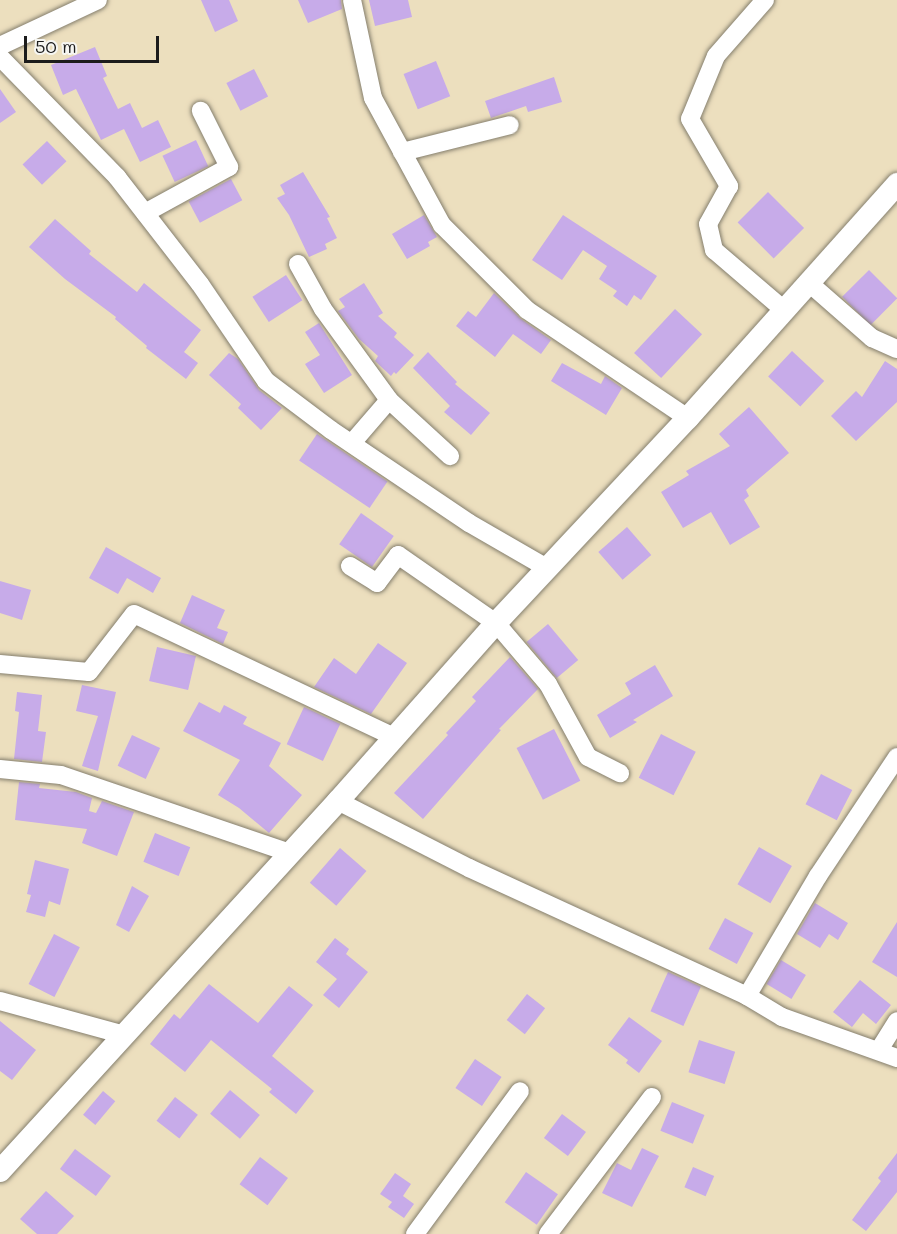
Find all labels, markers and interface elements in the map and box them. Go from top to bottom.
scale bar [27,24,162,62]
text: 50 m [35,34,77,58]

